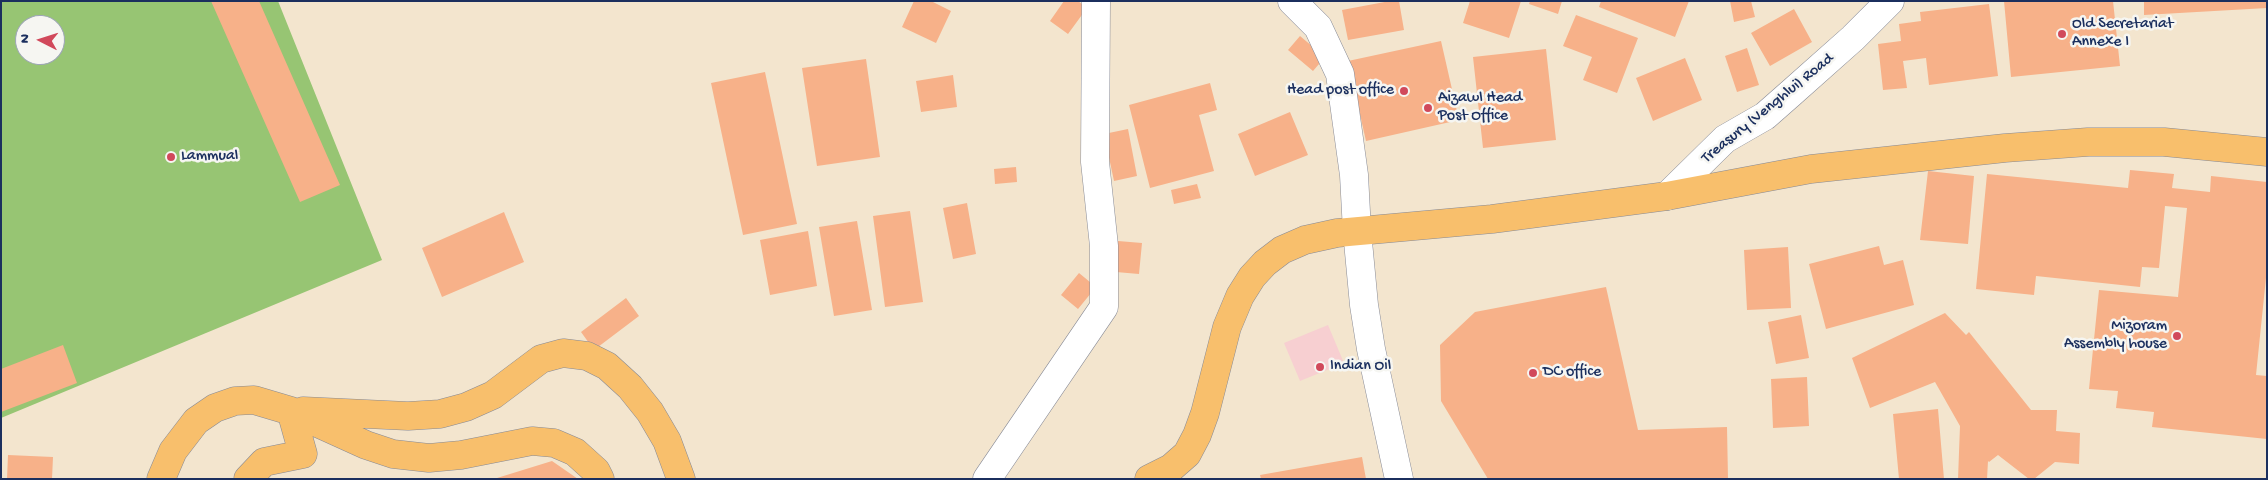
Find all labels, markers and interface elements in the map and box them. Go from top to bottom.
north arrow [15,15,65,65]
place label: Old Secretariat Annexe I [2072,15,2173,53]
marker: Old Secretariat Annexe I [2056,28,2068,40]
text: N [17,33,34,44]
street label: Treasury (Venghlui) Road [1698,50,1838,168]
place label: Head post office [1287,81,1394,101]
marker: Head post office [1398,85,1410,97]
place label: Aizawl Head Post Office [1438,89,1522,127]
marker: Aizawl Head Post Office [1422,102,1434,114]
place label: Lammual [181,147,238,167]
marker: Lammual [165,151,177,163]
place label: Mizoram Assembly house [2064,317,2167,355]
marker: Mizoram Assembly house [2171,330,2183,342]
place label: Indian Oil [1330,357,1391,377]
marker: Indian Oil [1314,361,1326,373]
place label: DC office [1543,363,1601,383]
marker: DC office [1527,367,1539,379]

